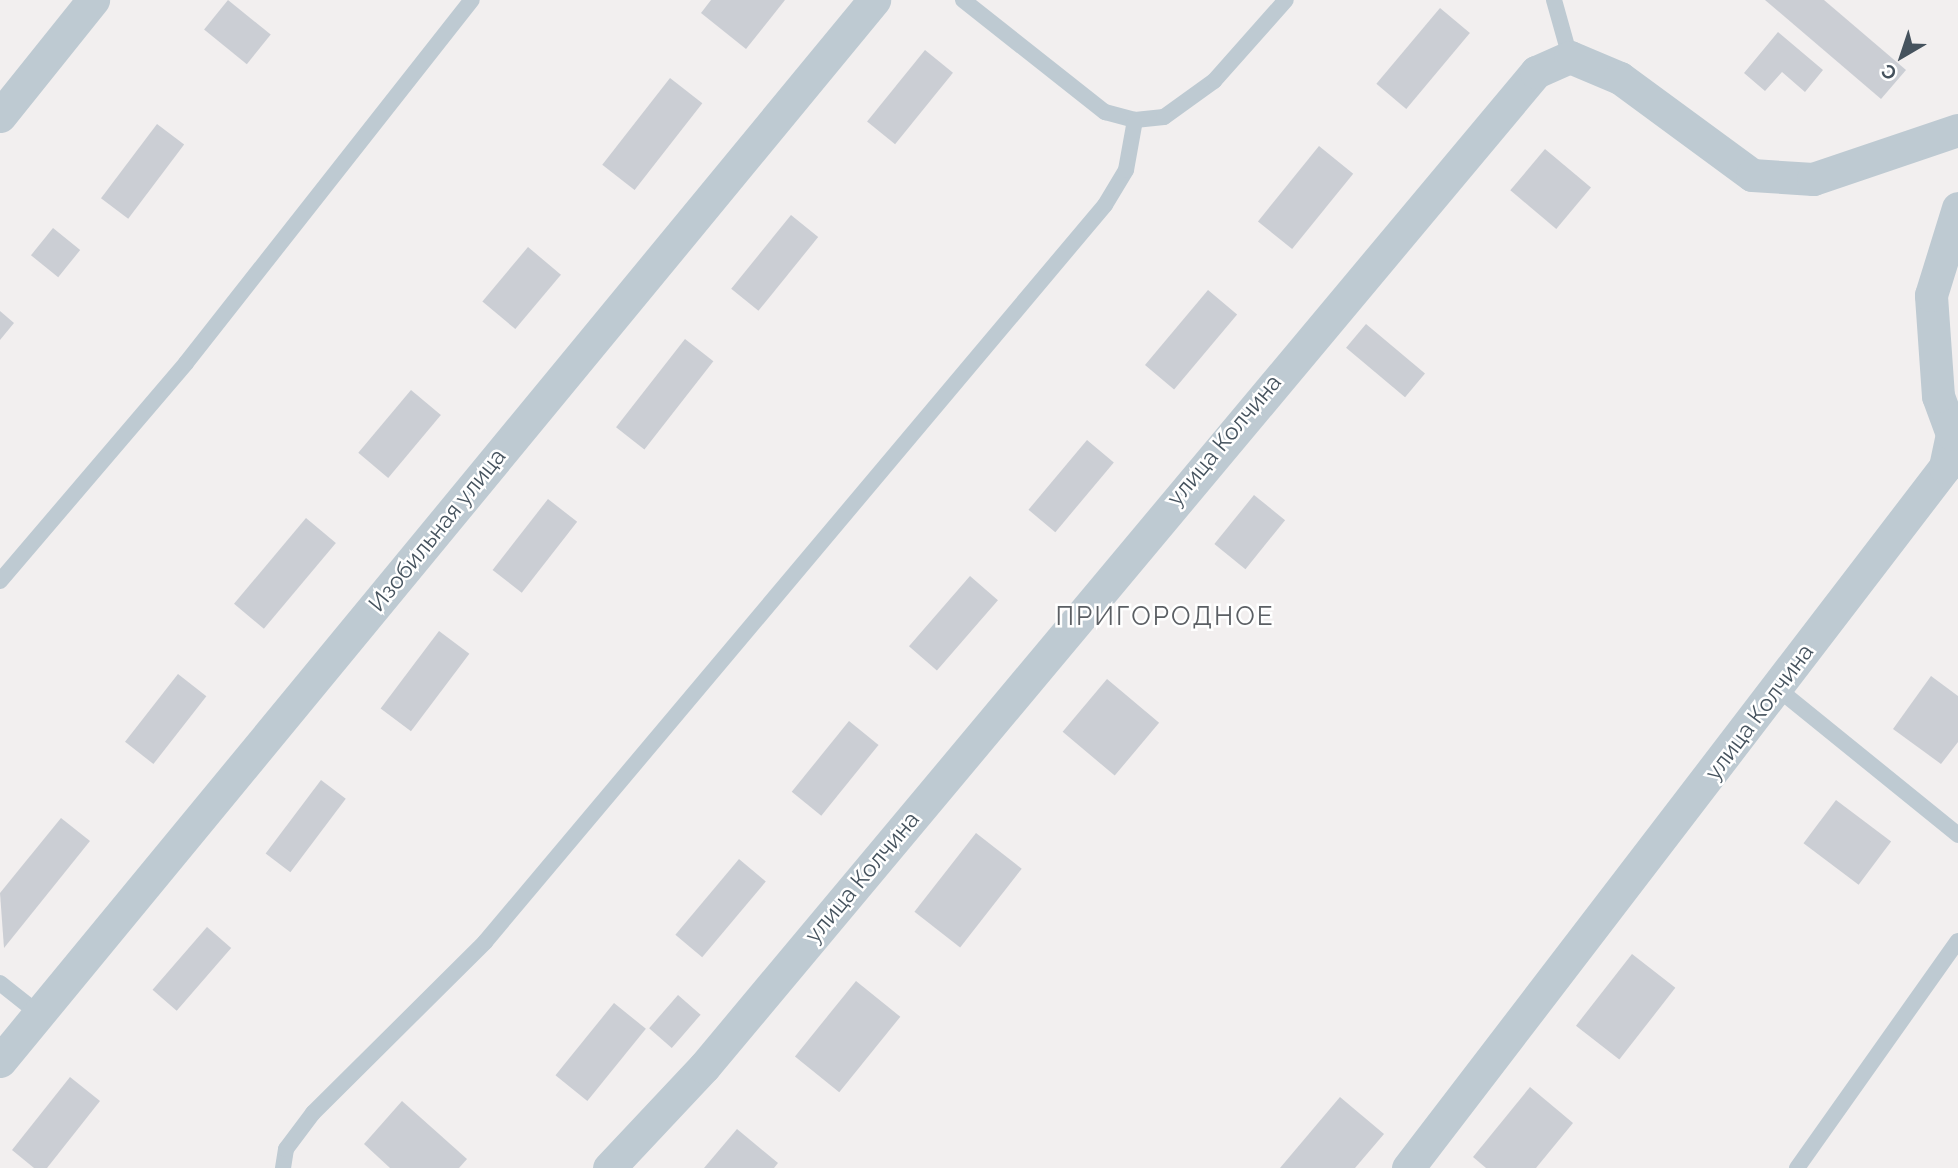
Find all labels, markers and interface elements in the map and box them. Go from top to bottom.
north arrow [1867,21,1937,91]
text: С [1877,60,1901,85]
street label: улица Колчина [1161,369,1287,511]
street label: Изобильная улица [363,443,511,617]
district label: ПРИГОРОДНОЕ [1057,601,1273,633]
street label: улица Колчина [1699,639,1819,785]
street label: улица Колчина [799,806,925,948]

